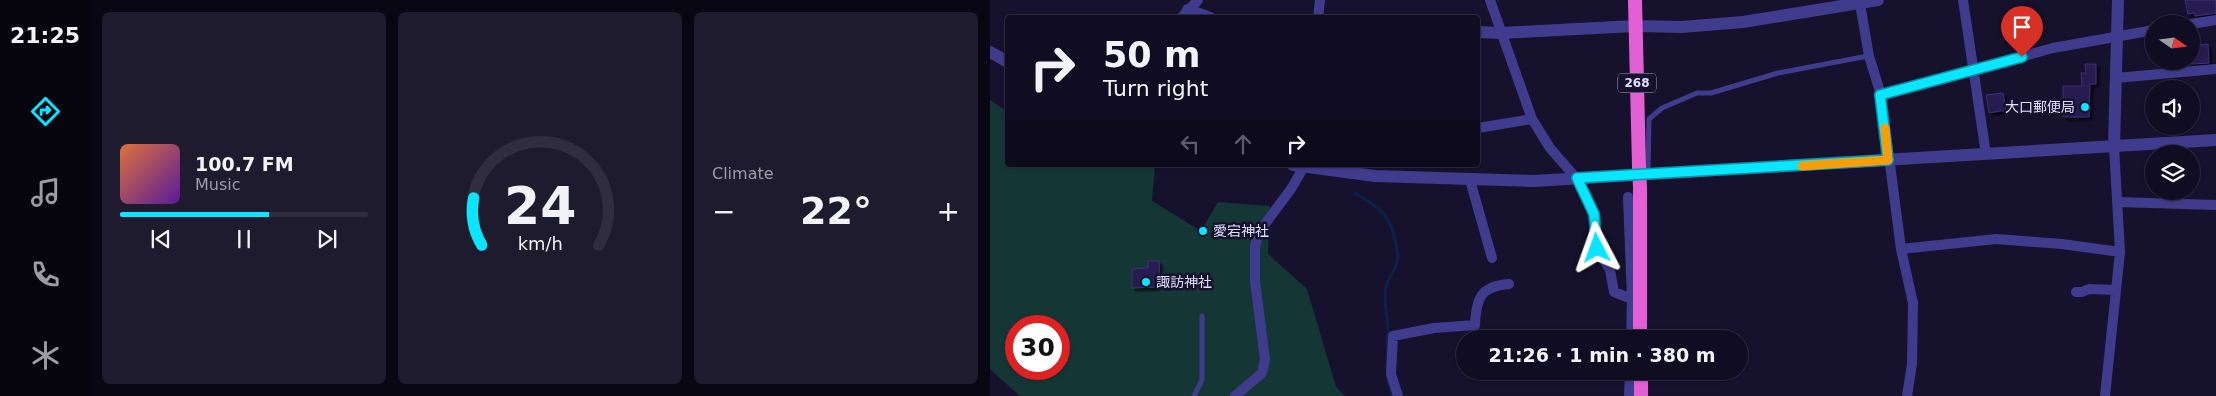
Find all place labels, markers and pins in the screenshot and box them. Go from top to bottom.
pin [2001,6,2043,57]
place label: 大口郵便局 [2005,99,2075,115]
marker: 大口郵便局 [2079,101,2091,113]
place label: 愛宕神社 [1213,223,1269,239]
marker: 愛宕神社 [1197,225,1209,237]
place label: 諏訪神社 [1156,274,1212,290]
marker: 諏訪神社 [1140,276,1152,288]

